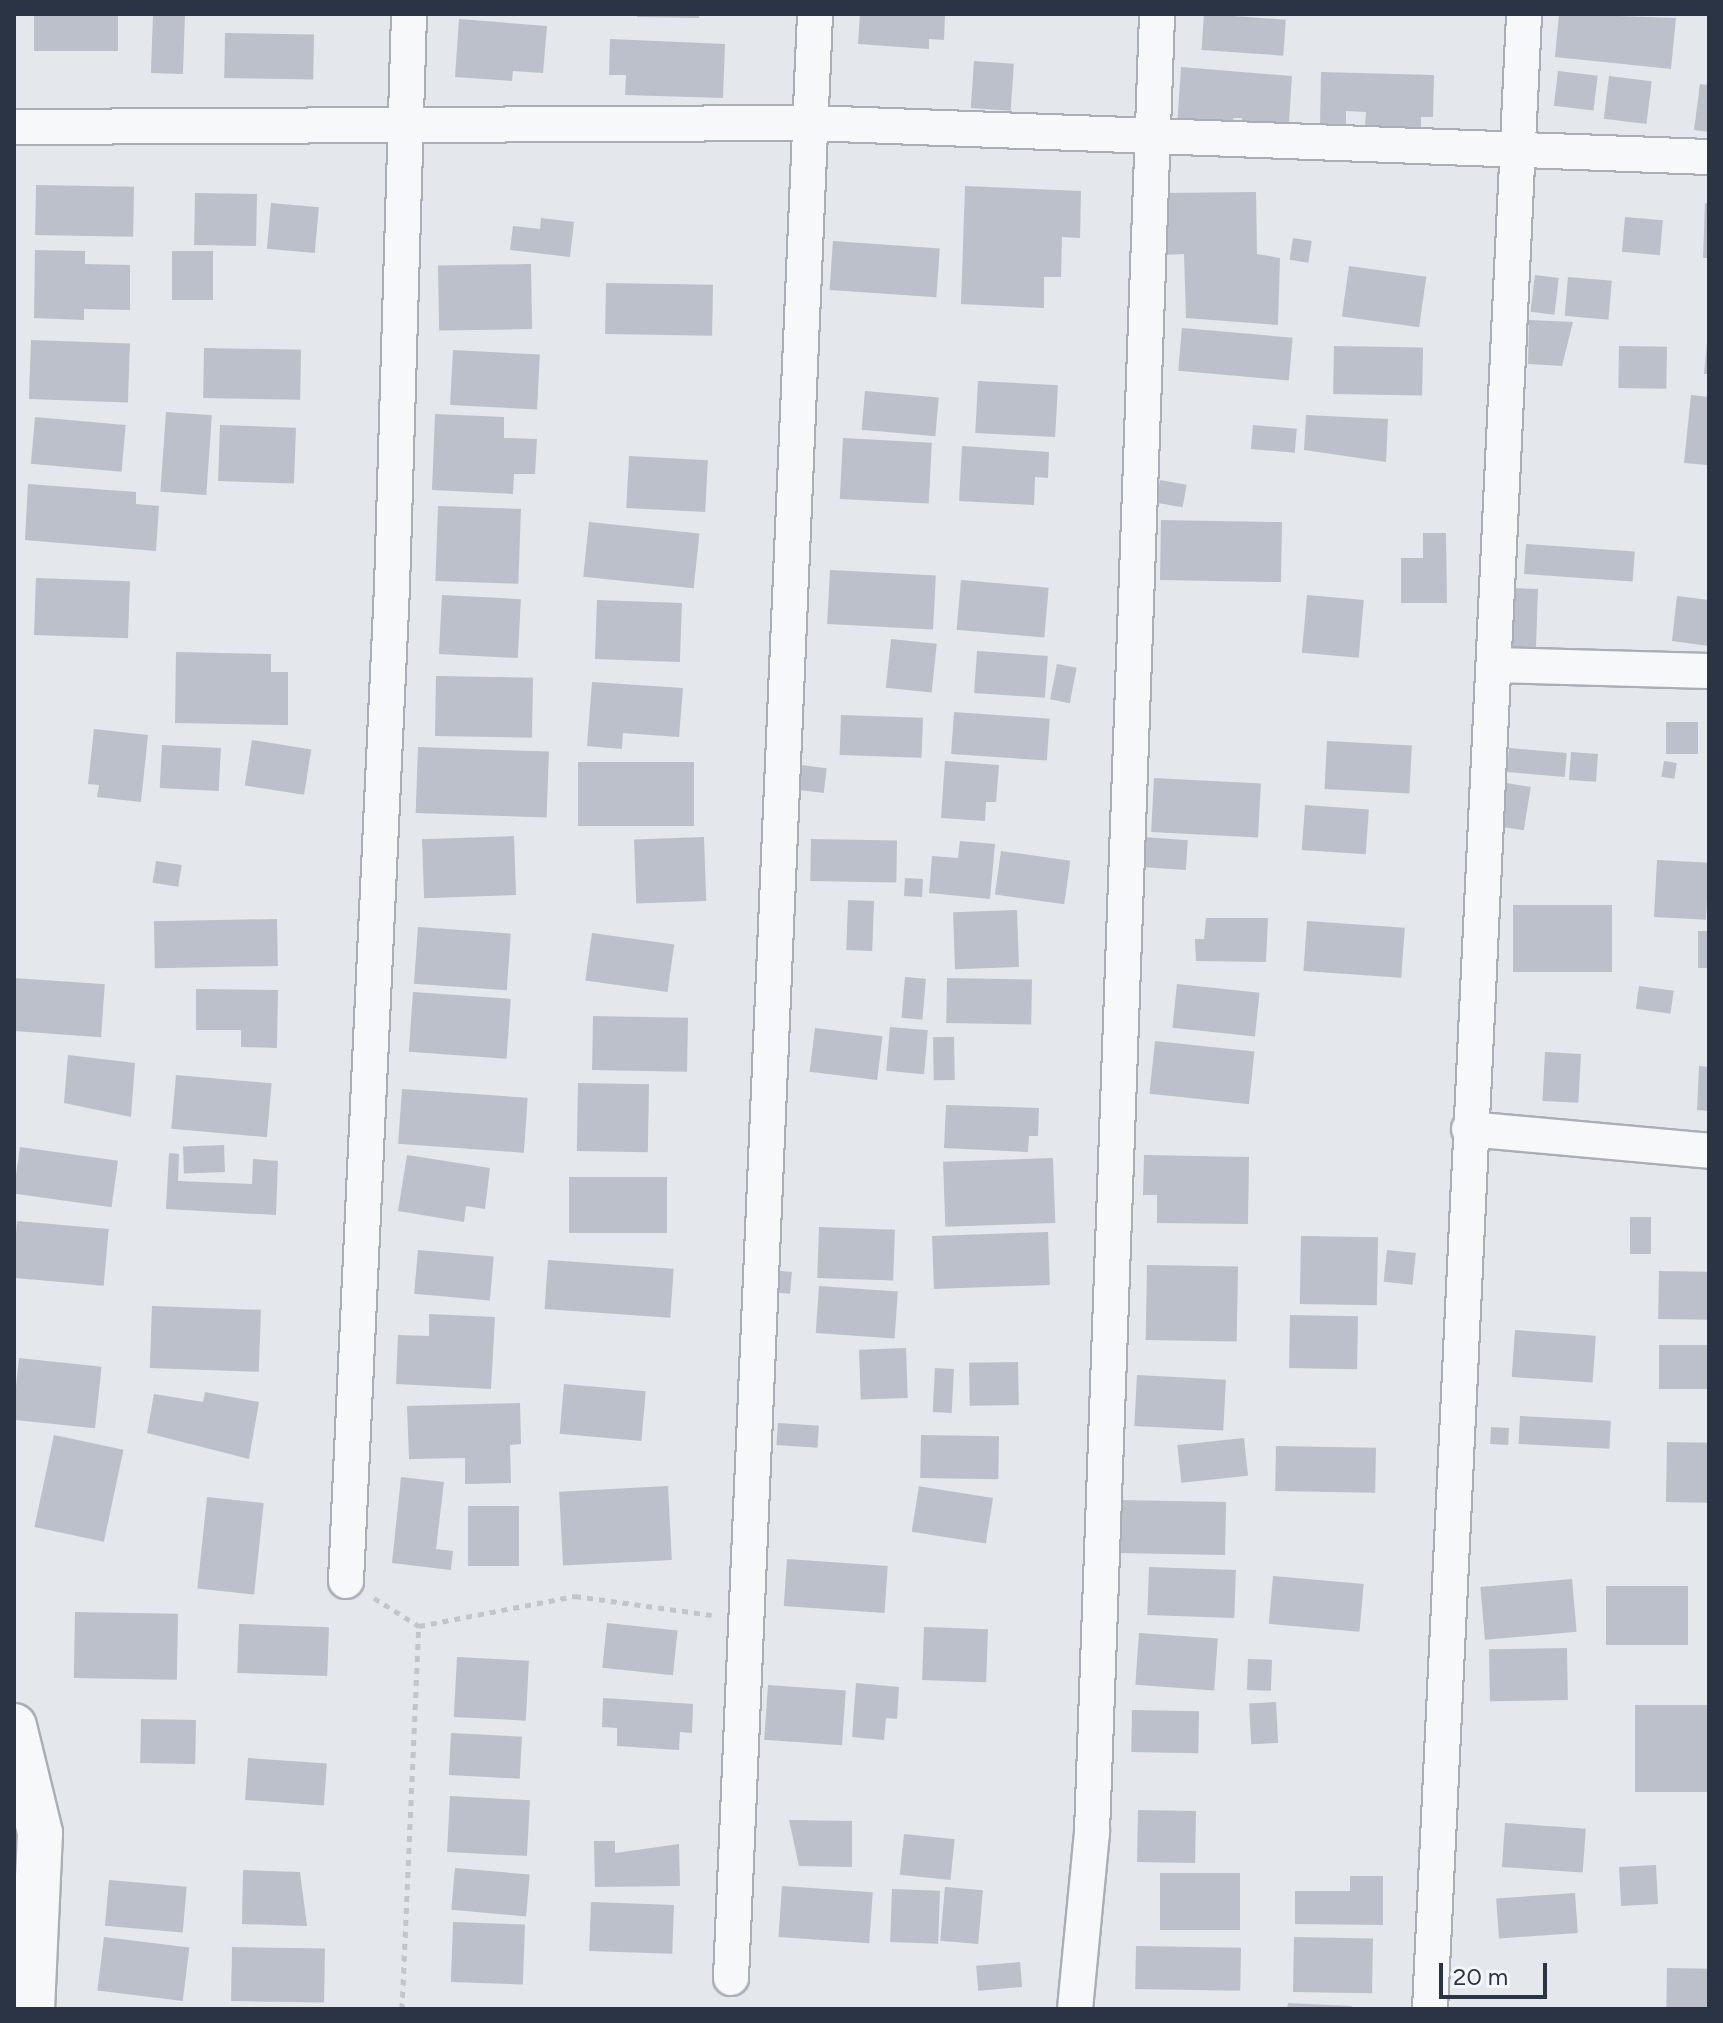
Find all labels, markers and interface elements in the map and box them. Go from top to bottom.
scale bar [1443,1947,1551,1997]
text: 20 m [1453,1962,1508,1991]

